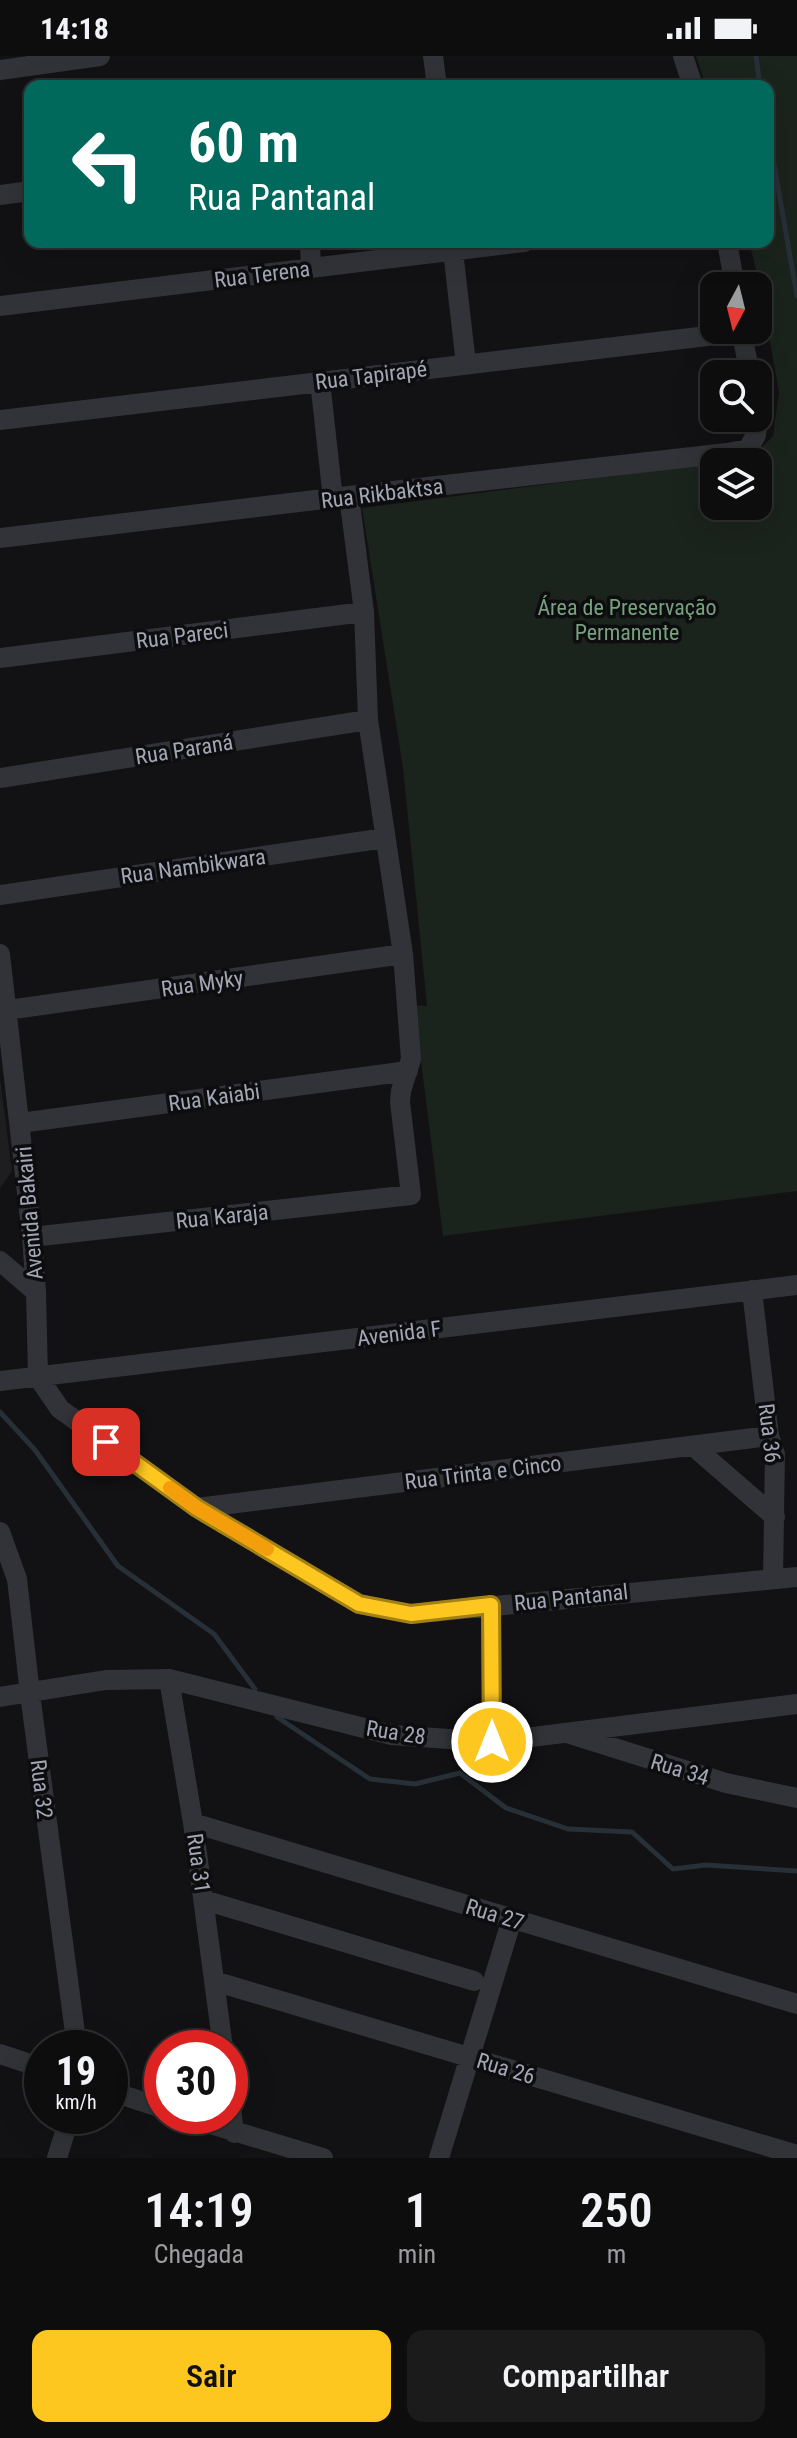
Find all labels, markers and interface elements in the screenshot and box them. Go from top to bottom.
text: 14:18 [40,11,109,46]
text: 60 m [188,110,299,176]
icon: left [56,112,160,216]
text: Rua Pantanal [188,177,375,219]
street label: Rua Terena [213,256,311,293]
north arrow [700,272,772,344]
map controls [700,272,772,520]
street label: Rua Tapirapé [314,356,428,395]
button: search [700,360,772,432]
button: layers [700,448,772,520]
street label: Rua Rikbaktsa [320,474,445,513]
park label: Área de Preservação Permanente [537,595,717,645]
street label: Rua Pareci [135,617,230,654]
street label: Rua Paraná [133,729,235,770]
street label: Rua Nambikwara [119,844,267,889]
street label: Rua Myky [159,965,245,1002]
street label: Rua Kaiabi [167,1079,261,1116]
street label: Avenida Bakairi [11,1145,48,1281]
street label: Rua Karaja [175,1199,269,1234]
street label: Avenida F [356,1316,443,1351]
street label: Rua 36 [753,1402,786,1464]
pin [72,1408,140,1476]
icon: arrive [84,1420,128,1464]
street label: Rua Trinta e Cinco [403,1450,563,1494]
street label: Rua Pantanal [513,1579,629,1616]
position arrow [450,1700,534,1784]
street label: Rua 28 [365,1715,427,1750]
street label: Rua 34 [648,1749,712,1790]
street label: Rua 32 [25,1758,58,1820]
street label: Rua 31 [182,1832,215,1894]
street label: Rua 27 [463,1894,527,1935]
speed limit sign: 30 [144,2030,248,2134]
text: 19 [56,2048,96,2095]
street label: Rua 26 [474,2048,538,2089]
text: km/h [55,2090,97,2114]
text: 14:19 [144,2182,254,2239]
text: 1 [405,2182,429,2239]
text: 250 [580,2182,653,2239]
text: Chegada [154,2239,244,2269]
text: min [398,2239,436,2269]
text: m [607,2239,626,2269]
button: Sair [32,2330,391,2422]
button: Compartilhar [407,2330,765,2422]

